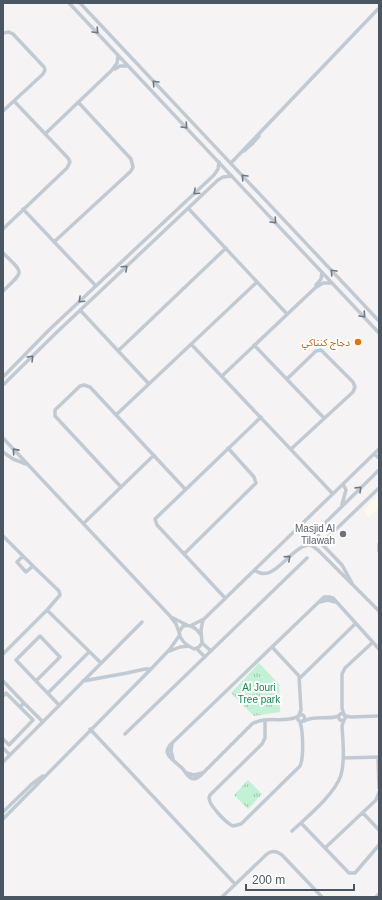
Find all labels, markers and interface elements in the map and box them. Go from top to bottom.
one-way arrow [91,27,98,34]
one-way arrow [153,80,160,87]
one-way arrow [180,121,187,129]
one-way arrow [241,174,249,182]
one-way arrow [193,187,201,195]
one-way arrow [269,216,277,224]
one-way arrow [120,265,128,273]
one-way arrow [330,269,338,277]
one-way arrow [78,295,86,303]
one-way arrow [358,311,365,318]
place label: دجاج كنتاكي [302,337,350,350]
marker: دجاج كنتاكي [353,337,363,347]
one-way arrow [26,355,34,363]
one-way arrow [13,449,20,456]
one-way arrow [354,487,361,494]
place label: Masjid Al Tilawah [295,523,335,546]
marker: Masjid Al Tilawah [338,529,348,539]
one-way arrow [283,555,291,563]
park label: Al Jouri Tree park [238,682,281,705]
scale bar [246,866,354,892]
text: 200 m [252,873,285,887]

